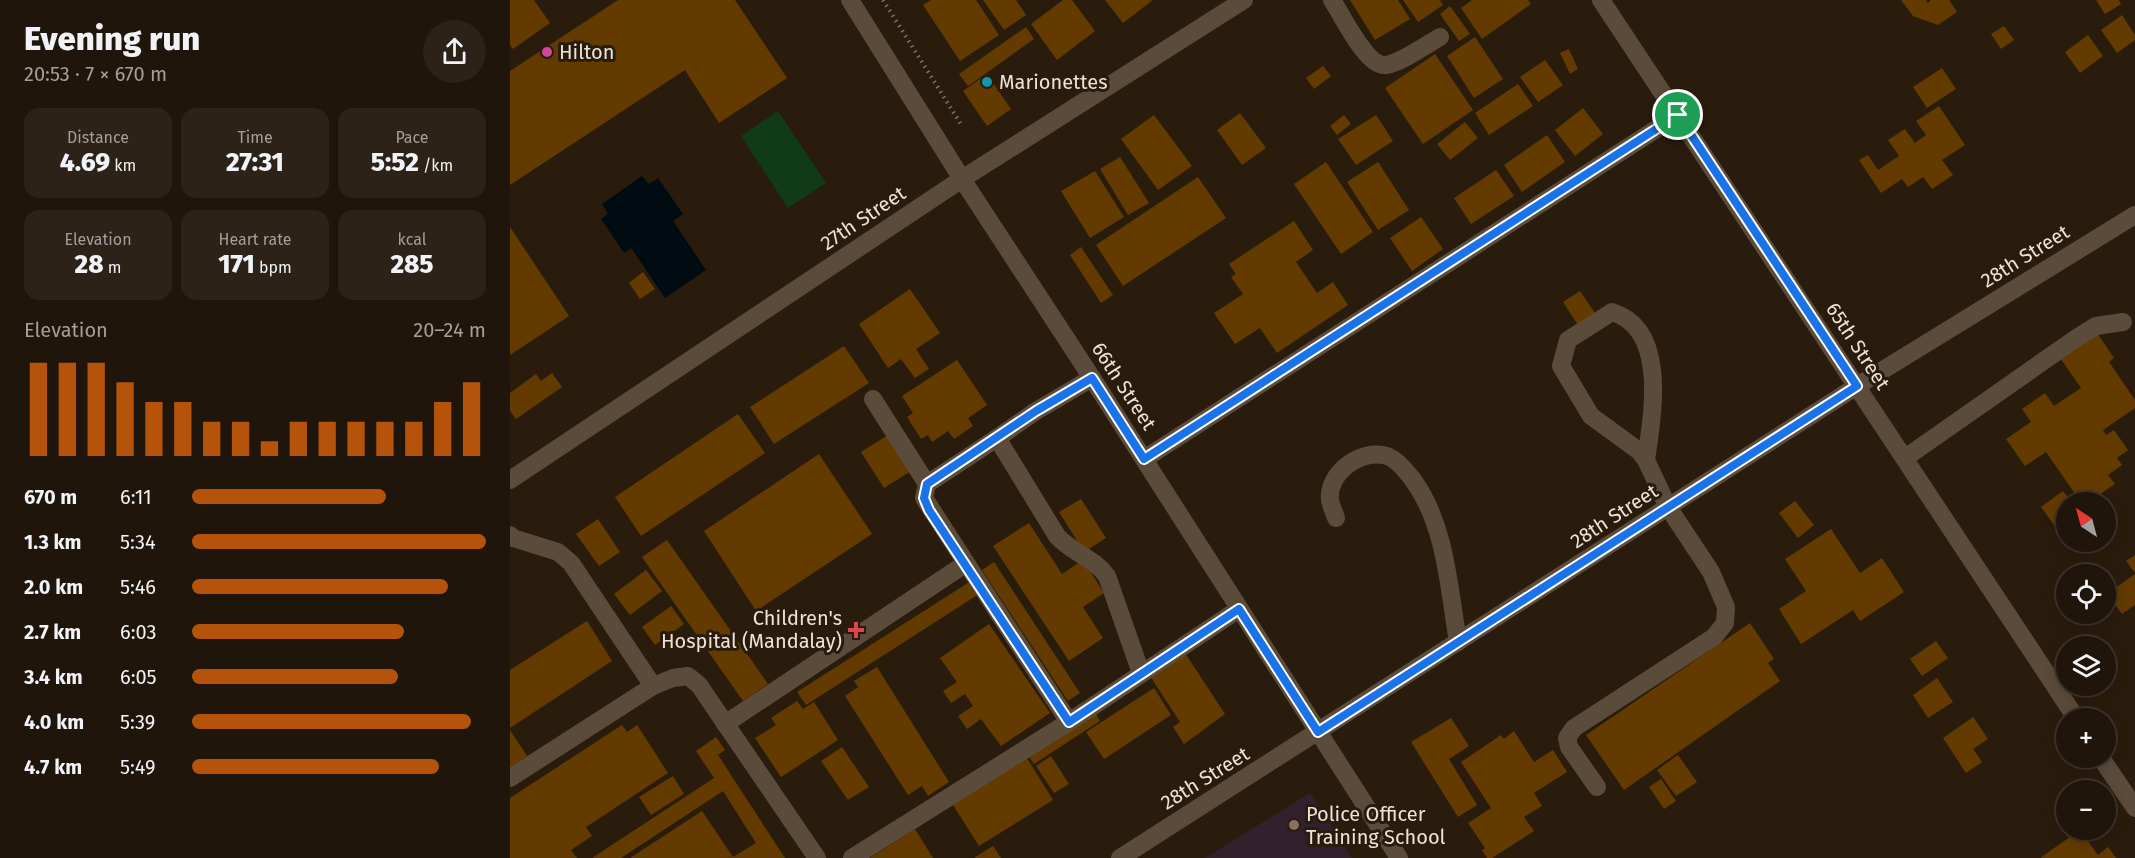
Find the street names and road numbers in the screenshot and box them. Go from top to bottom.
street label: 27th Street [816,180,911,255]
street label: 28th Street [1976,219,2074,293]
street label: 65th Street [1821,298,1895,395]
street label: 66th Street [1087,338,1162,435]
street label: 28th Street [1566,478,1663,553]
street label: 28th Street [1156,741,1254,815]

